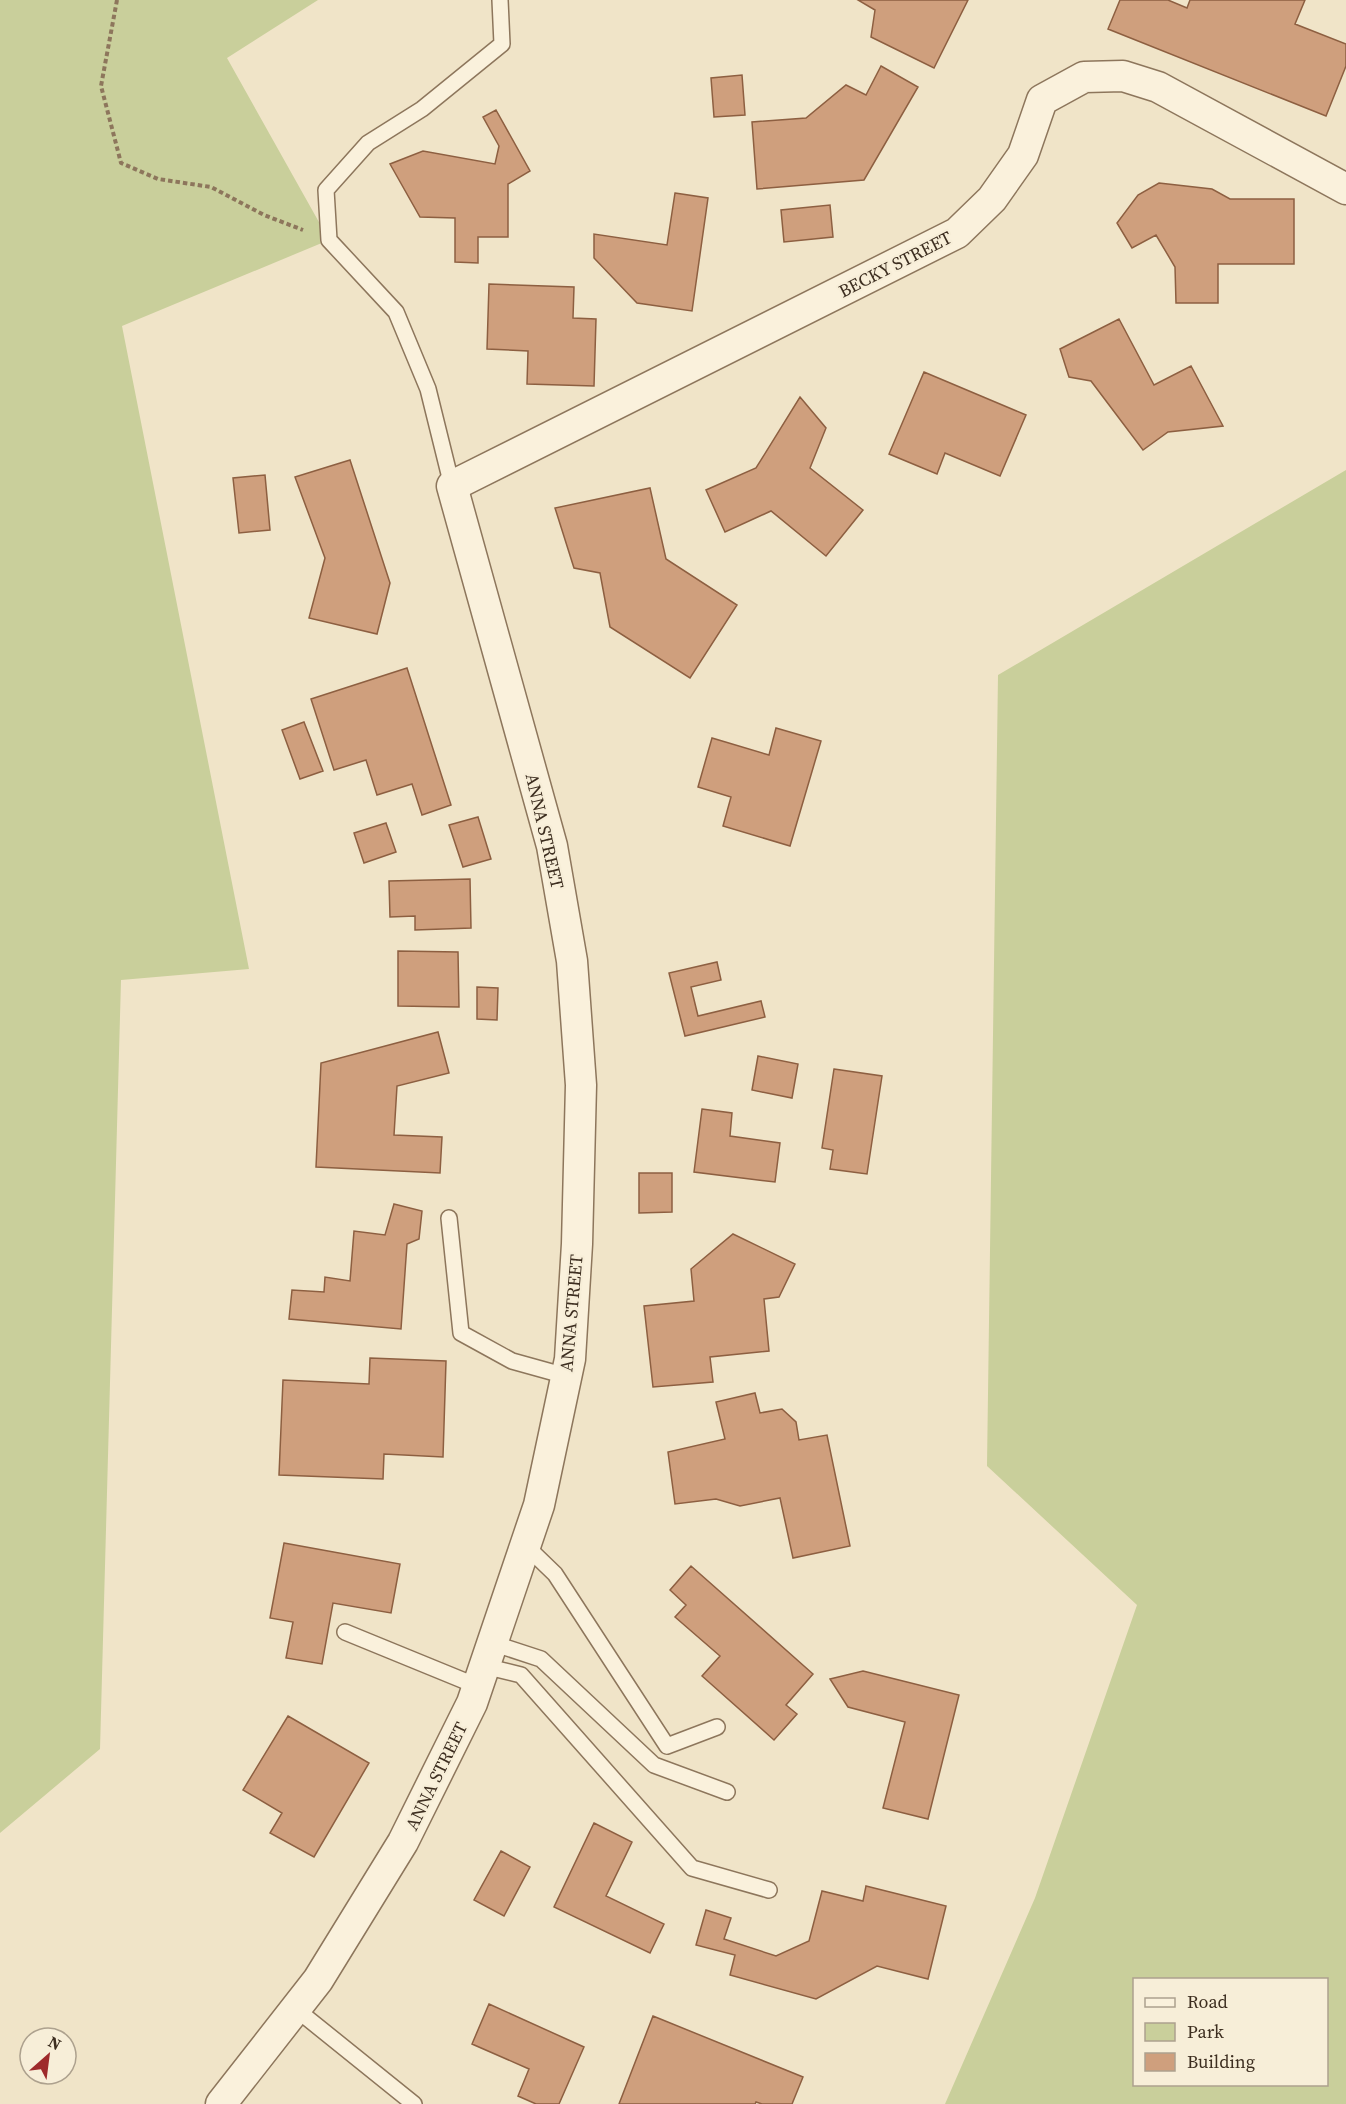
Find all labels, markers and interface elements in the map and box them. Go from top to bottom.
street label: BECKY STREET [834,225,956,303]
street label: ANNA STREET [520,771,570,891]
street label: ANNA STREET [553,1253,589,1373]
street label: ANNA STREET [399,1717,473,1834]
legend [1133,1978,1328,2086]
text: Road [1187,1989,1228,2014]
text: Park [1187,2019,1224,2044]
north arrow [18,2026,78,2086]
text: N [45,2030,66,2055]
text: Building [1187,2049,1255,2074]

